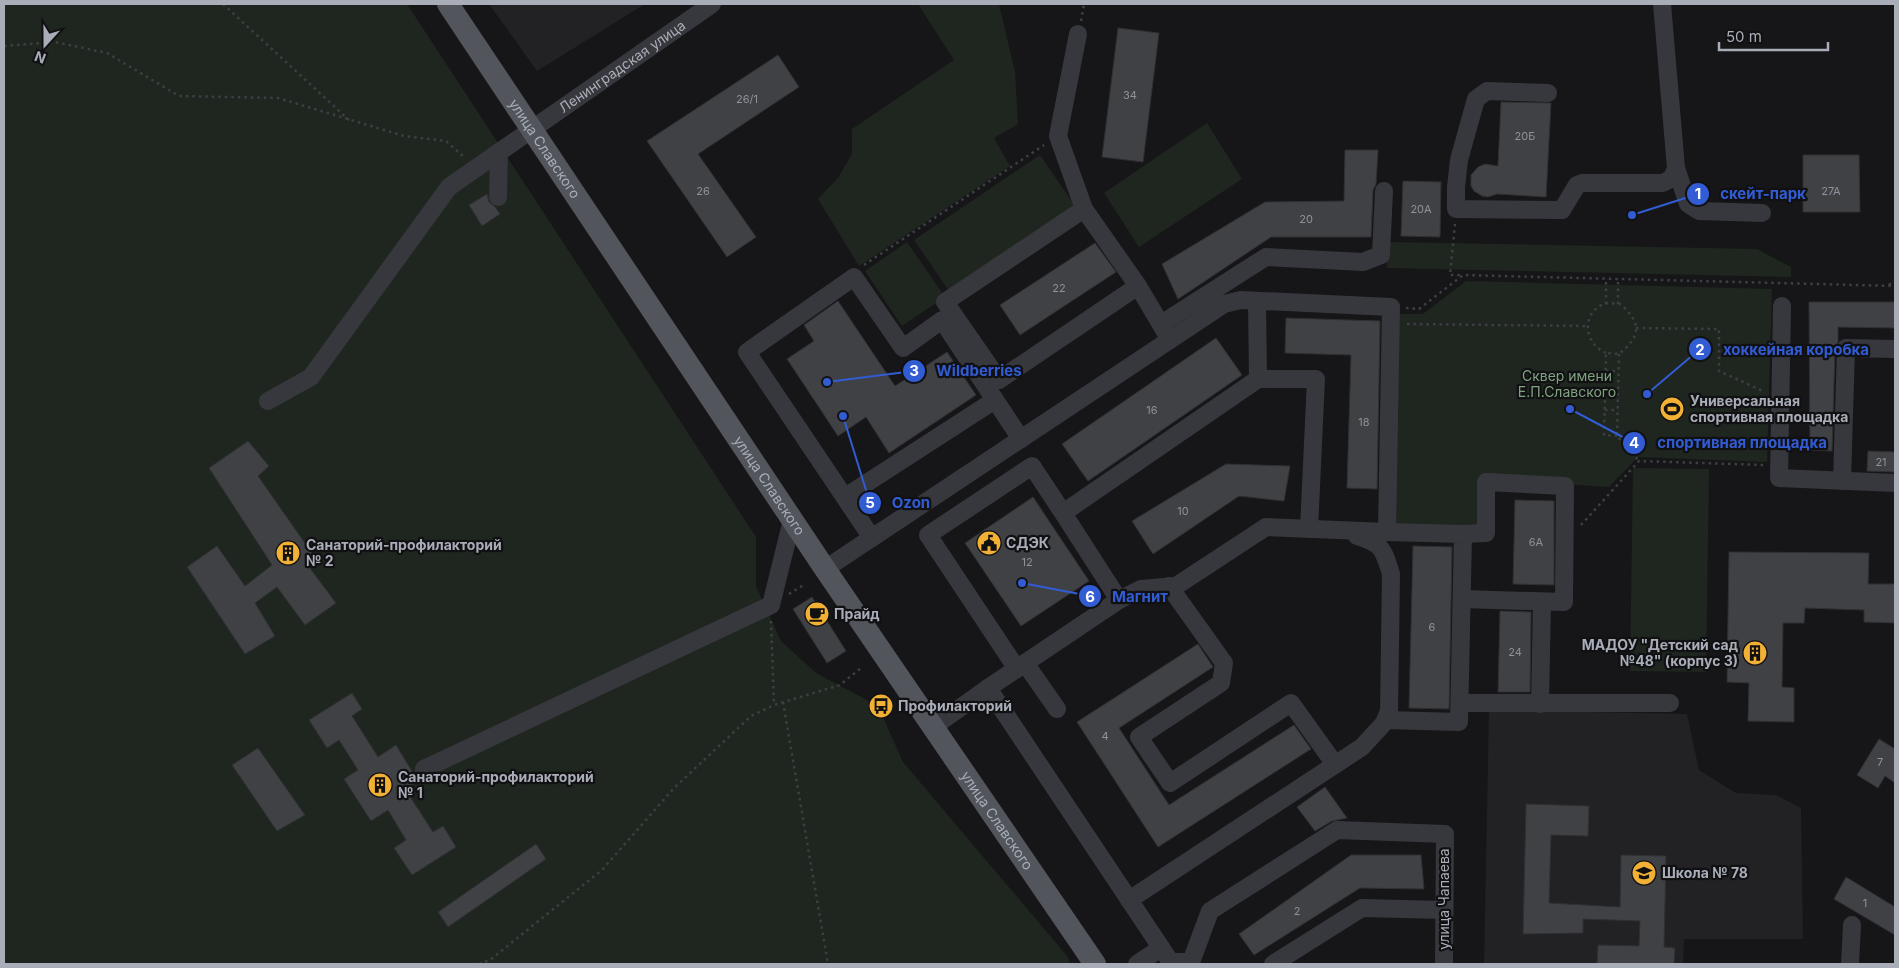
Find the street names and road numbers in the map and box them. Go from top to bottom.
street label: Ленинградская улица [555,16,688,116]
street label: улица Славского [506,96,584,201]
street label: улица Славского [731,432,809,538]
street label: улица Славского [958,768,1037,873]
street label: улица Чапаева [1435,848,1452,950]

